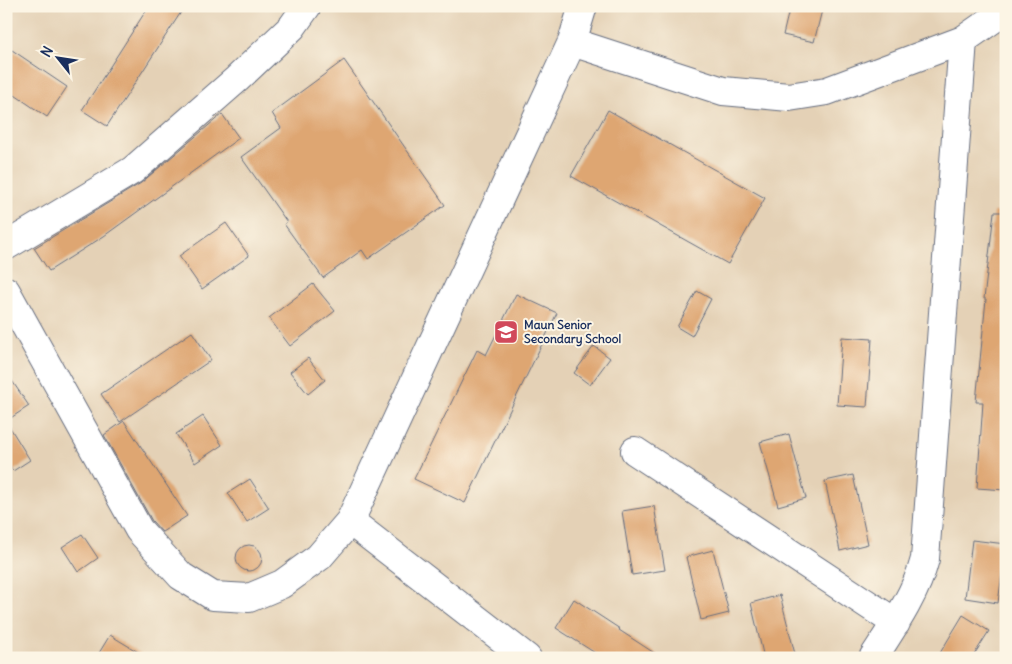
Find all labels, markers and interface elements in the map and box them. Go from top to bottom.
north arrow [32,32,82,82]
text: N [37,43,57,60]
place label: Maun Senior Secondary School [524,317,622,347]
school or university icon: Maun Senior Secondary School [493,319,519,345]

